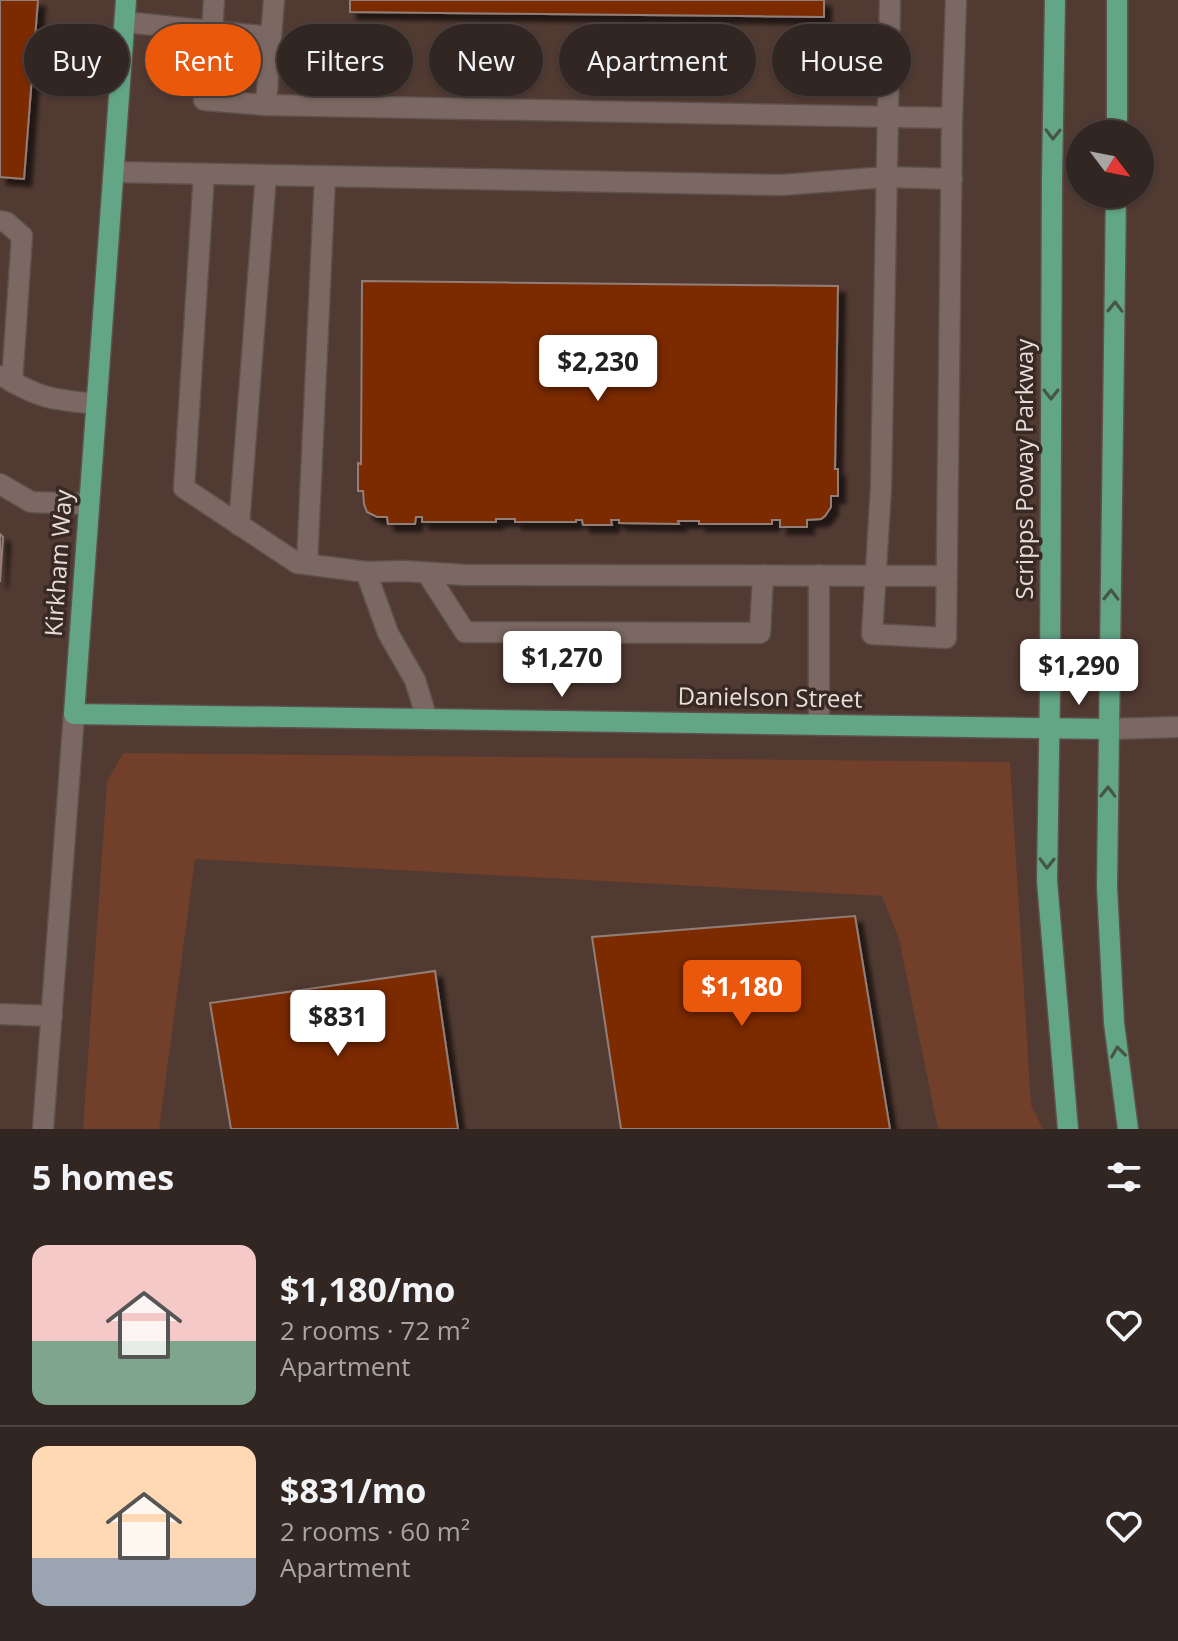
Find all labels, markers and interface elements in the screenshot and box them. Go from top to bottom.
chip: Buy [24,24,129,96]
chip: Rent [145,24,261,96]
chip: Filters [277,24,413,96]
chip: New [429,24,543,96]
chip: Apartment [559,24,756,96]
chip: House [772,24,911,96]
north arrow [1066,120,1154,208]
map controls [1066,120,1154,208]
one-way arrow [1044,128,1062,141]
one-way arrow [1106,300,1123,313]
pin: $2,230 [533,335,663,403]
street label: Scripps Poway Parkway [1007,338,1040,599]
text: $2,230 [557,343,639,379]
one-way arrow [1042,388,1060,401]
street label: Kirkham Way [36,487,79,637]
one-way arrow [1102,588,1119,601]
pin: $1,270 [497,631,627,699]
text: $1,270 [521,639,603,675]
pin: $1,290 [1014,639,1144,707]
text: $1,290 [1038,647,1120,683]
street label: Danielson Street [677,678,863,715]
one-way arrow [1099,785,1117,798]
one-way arrow [1039,857,1056,870]
pin: $1,180 [677,960,807,1028]
text: $1,180 [701,968,783,1004]
pin: $831 [291,990,385,1058]
text: $831 [308,998,368,1034]
one-way arrow [1110,1045,1127,1059]
text: 5 homes [32,1154,174,1200]
icon: filters [1102,1155,1146,1199]
text: $1,180/mo [280,1266,455,1312]
icon: home [96,1277,192,1373]
icon: heart [1102,1303,1146,1347]
text: 2 rooms · 72 m² [280,1312,470,1348]
text: Apartment [280,1348,411,1384]
text: $831/mo [280,1467,426,1513]
icon: home [96,1478,192,1574]
icon: heart [1102,1504,1146,1548]
text: 2 rooms · 60 m² [280,1513,470,1549]
text: Apartment [280,1549,411,1585]

